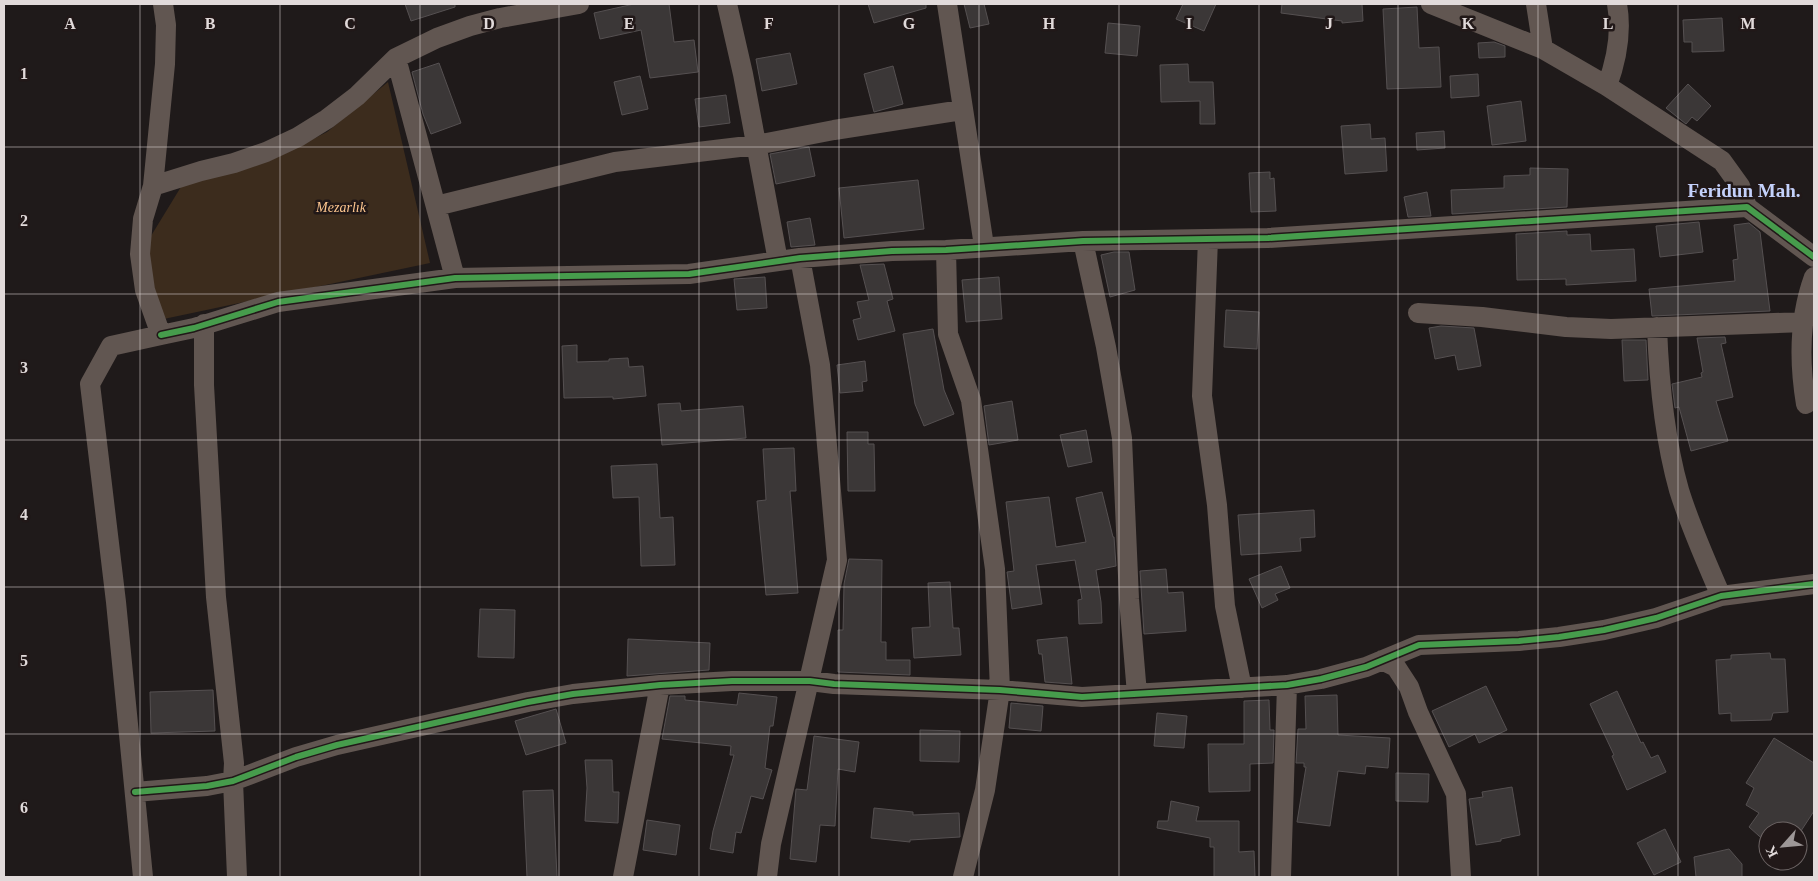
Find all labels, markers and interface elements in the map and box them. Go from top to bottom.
text: A [64,15,76,32]
text: B [205,15,216,32]
text: C [344,15,356,32]
text: D [483,15,495,32]
text: E [624,15,634,32]
text: F [764,15,774,32]
text: G [903,15,916,32]
text: H [1043,15,1056,32]
text: I [1186,15,1192,32]
text: J [1325,15,1333,32]
text: K [1462,15,1475,32]
text: L [1603,15,1613,32]
text: M [1740,15,1756,32]
text: 1 [20,65,28,82]
district label: Feridun Mah. [1688,180,1800,201]
park label: Mezarlık [315,200,367,215]
text: 2 [20,212,28,229]
text: 3 [20,359,28,376]
text: 4 [20,506,28,523]
text: 5 [20,652,28,669]
text: 6 [20,799,28,816]
north arrow [1758,821,1808,871]
text: K [1763,843,1781,860]

